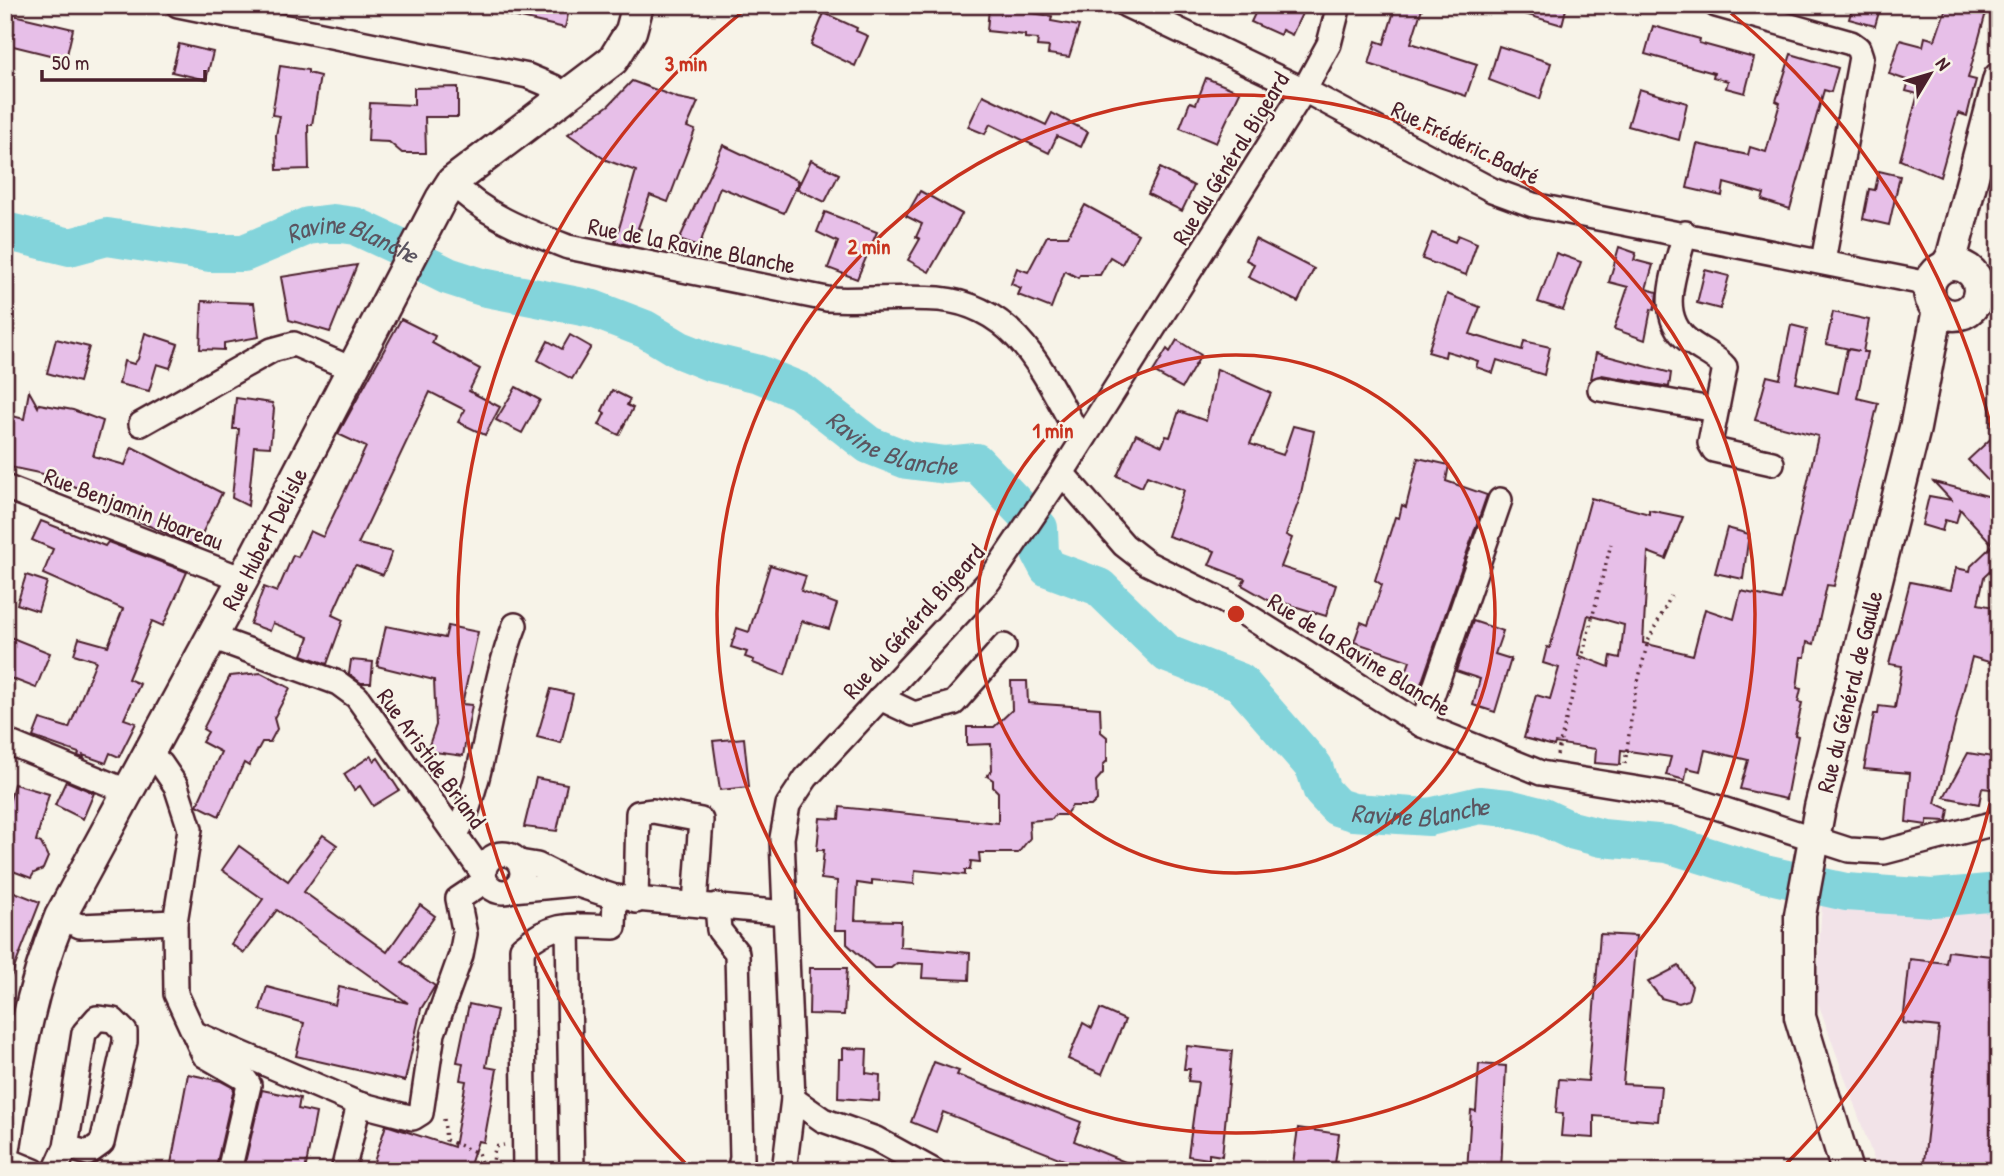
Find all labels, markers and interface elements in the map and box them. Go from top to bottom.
scale bar [42,38,205,82]
north arrow [1896,38,1966,108]
text: 50 m [52,48,89,77]
text: 3 min [665,49,707,78]
text: N [1930,52,1957,76]
street label: Rue du Général Bigeard [1164,66,1296,250]
street label: Rue Frédéric Badré [1386,92,1546,192]
water label: Ravine Blanche [280,205,430,271]
street label: Rue de la Ravine Blanche [586,209,799,281]
text: 2 min [847,232,891,261]
water label: Ravine Blanche [820,401,960,483]
text: 1 min [1033,416,1073,445]
street label: Rue Benjamin Hoareau [40,459,228,557]
street label: Rue Hubert Delisle [213,461,315,616]
street label: Rue du Général Bigeard [835,537,991,705]
street label: Rue de la Ravine Blanche [1262,585,1458,724]
street label: Rue du Général de Gaulle [1808,587,1890,796]
centre of rings [1224,602,1248,626]
street label: Rue Aristide Briand [370,682,494,834]
water label: Ravine Blanche [1350,787,1493,835]

